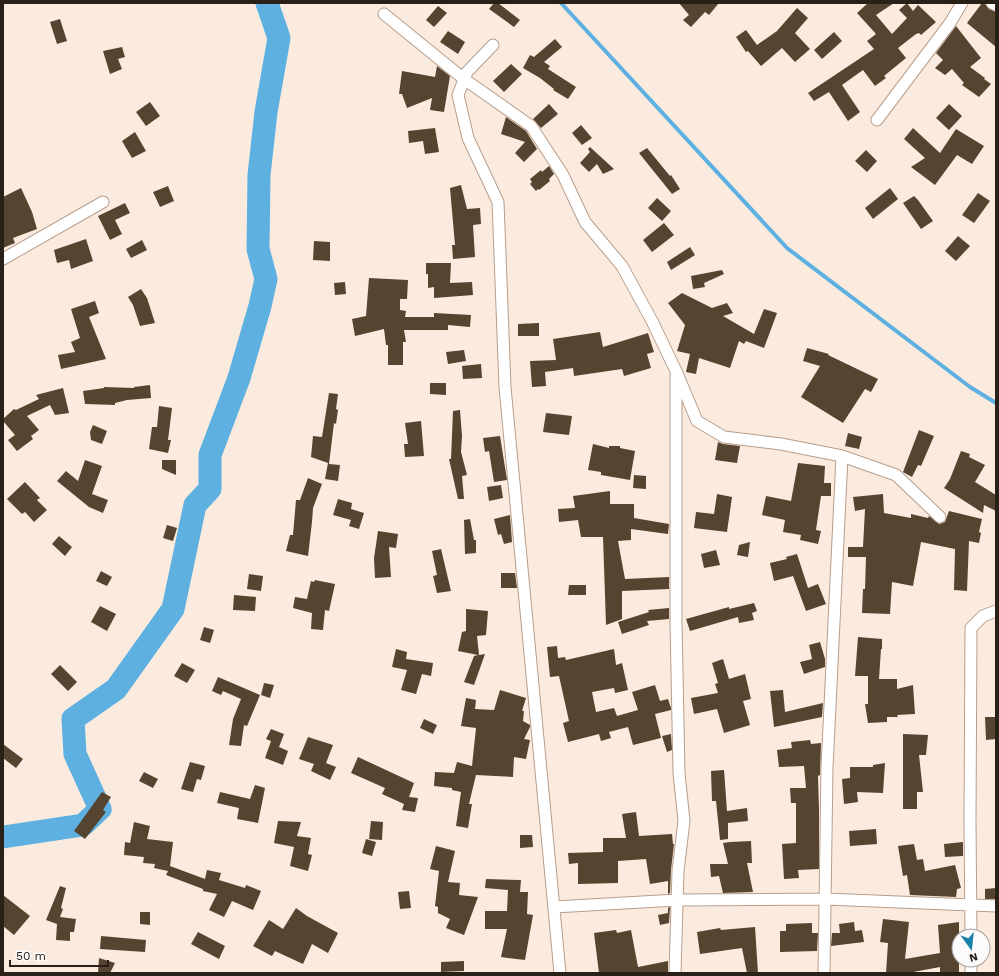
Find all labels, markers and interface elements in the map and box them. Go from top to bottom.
north arrow [951,928,991,968]
scale bar [10,942,108,968]
text: 50 m [16,949,46,963]
text: N [968,950,979,965]

